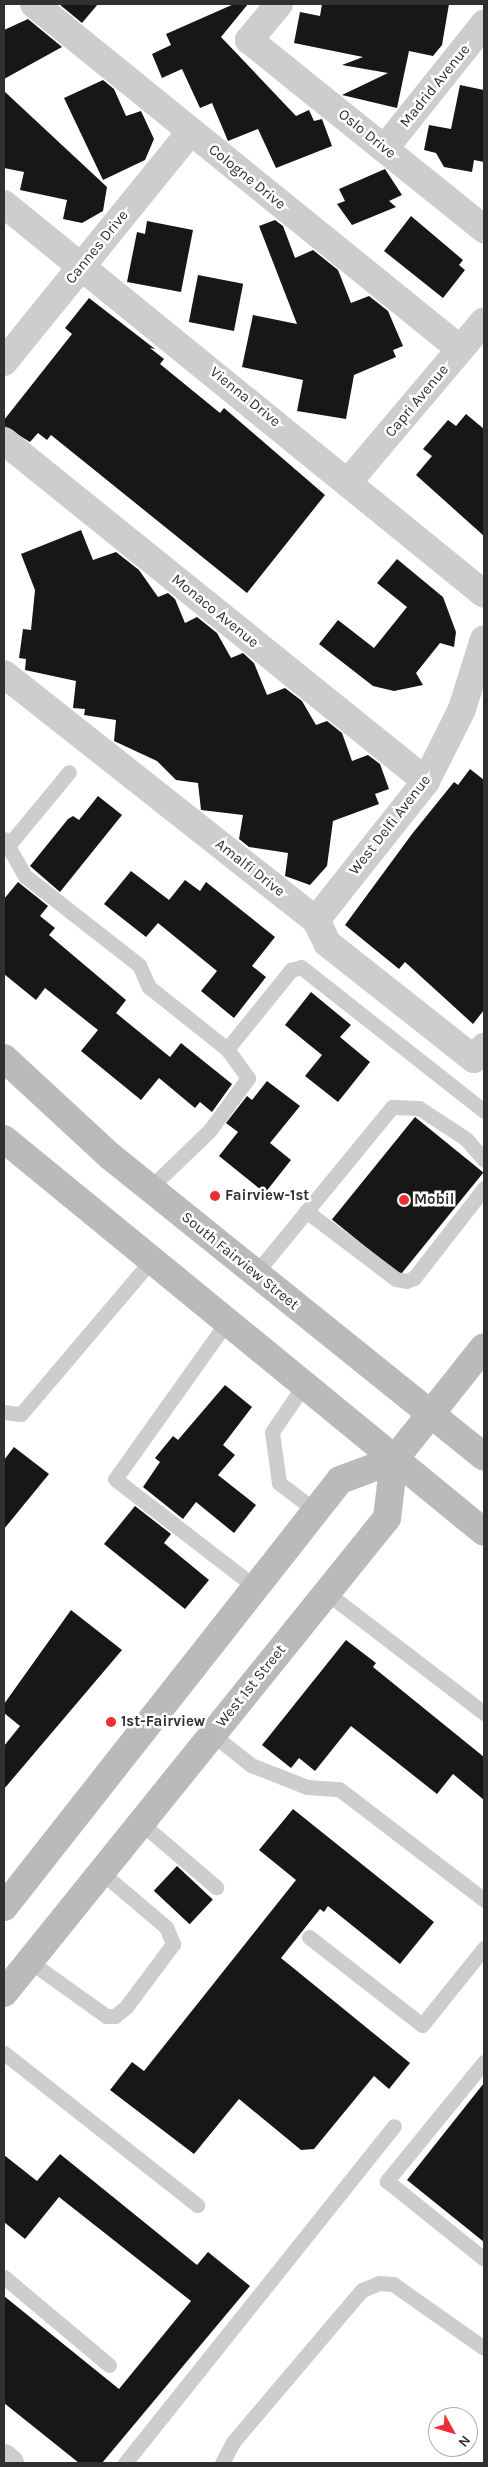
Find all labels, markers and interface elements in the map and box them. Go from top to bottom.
street label: Madrid Avenue [396,41,474,131]
street label: Oslo Drive [335,105,399,163]
street label: Cologne Drive [205,141,289,213]
street label: Cannes Drive [62,206,132,288]
street label: Capri Avenue [381,361,453,441]
street label: Vienna Drive [206,363,284,431]
street label: Monaco Avenue [168,570,262,652]
street label: West Delfi Avenue [345,771,435,879]
street label: Amalfi Drive [212,835,288,901]
place label: Fairview-1st [225,1187,309,1205]
marker: Fairview-1st [209,1190,221,1202]
place label: Mobil [414,1191,454,1209]
marker: Mobil [398,1194,410,1206]
street label: South Fairview Street [178,1208,302,1314]
street label: West 1st Street [212,1641,290,1731]
place label: 1st-Fairview [121,1713,205,1731]
marker: 1st-Fairview [105,1716,117,1728]
north arrow [428,2407,478,2457]
text: N [455,2432,474,2450]

